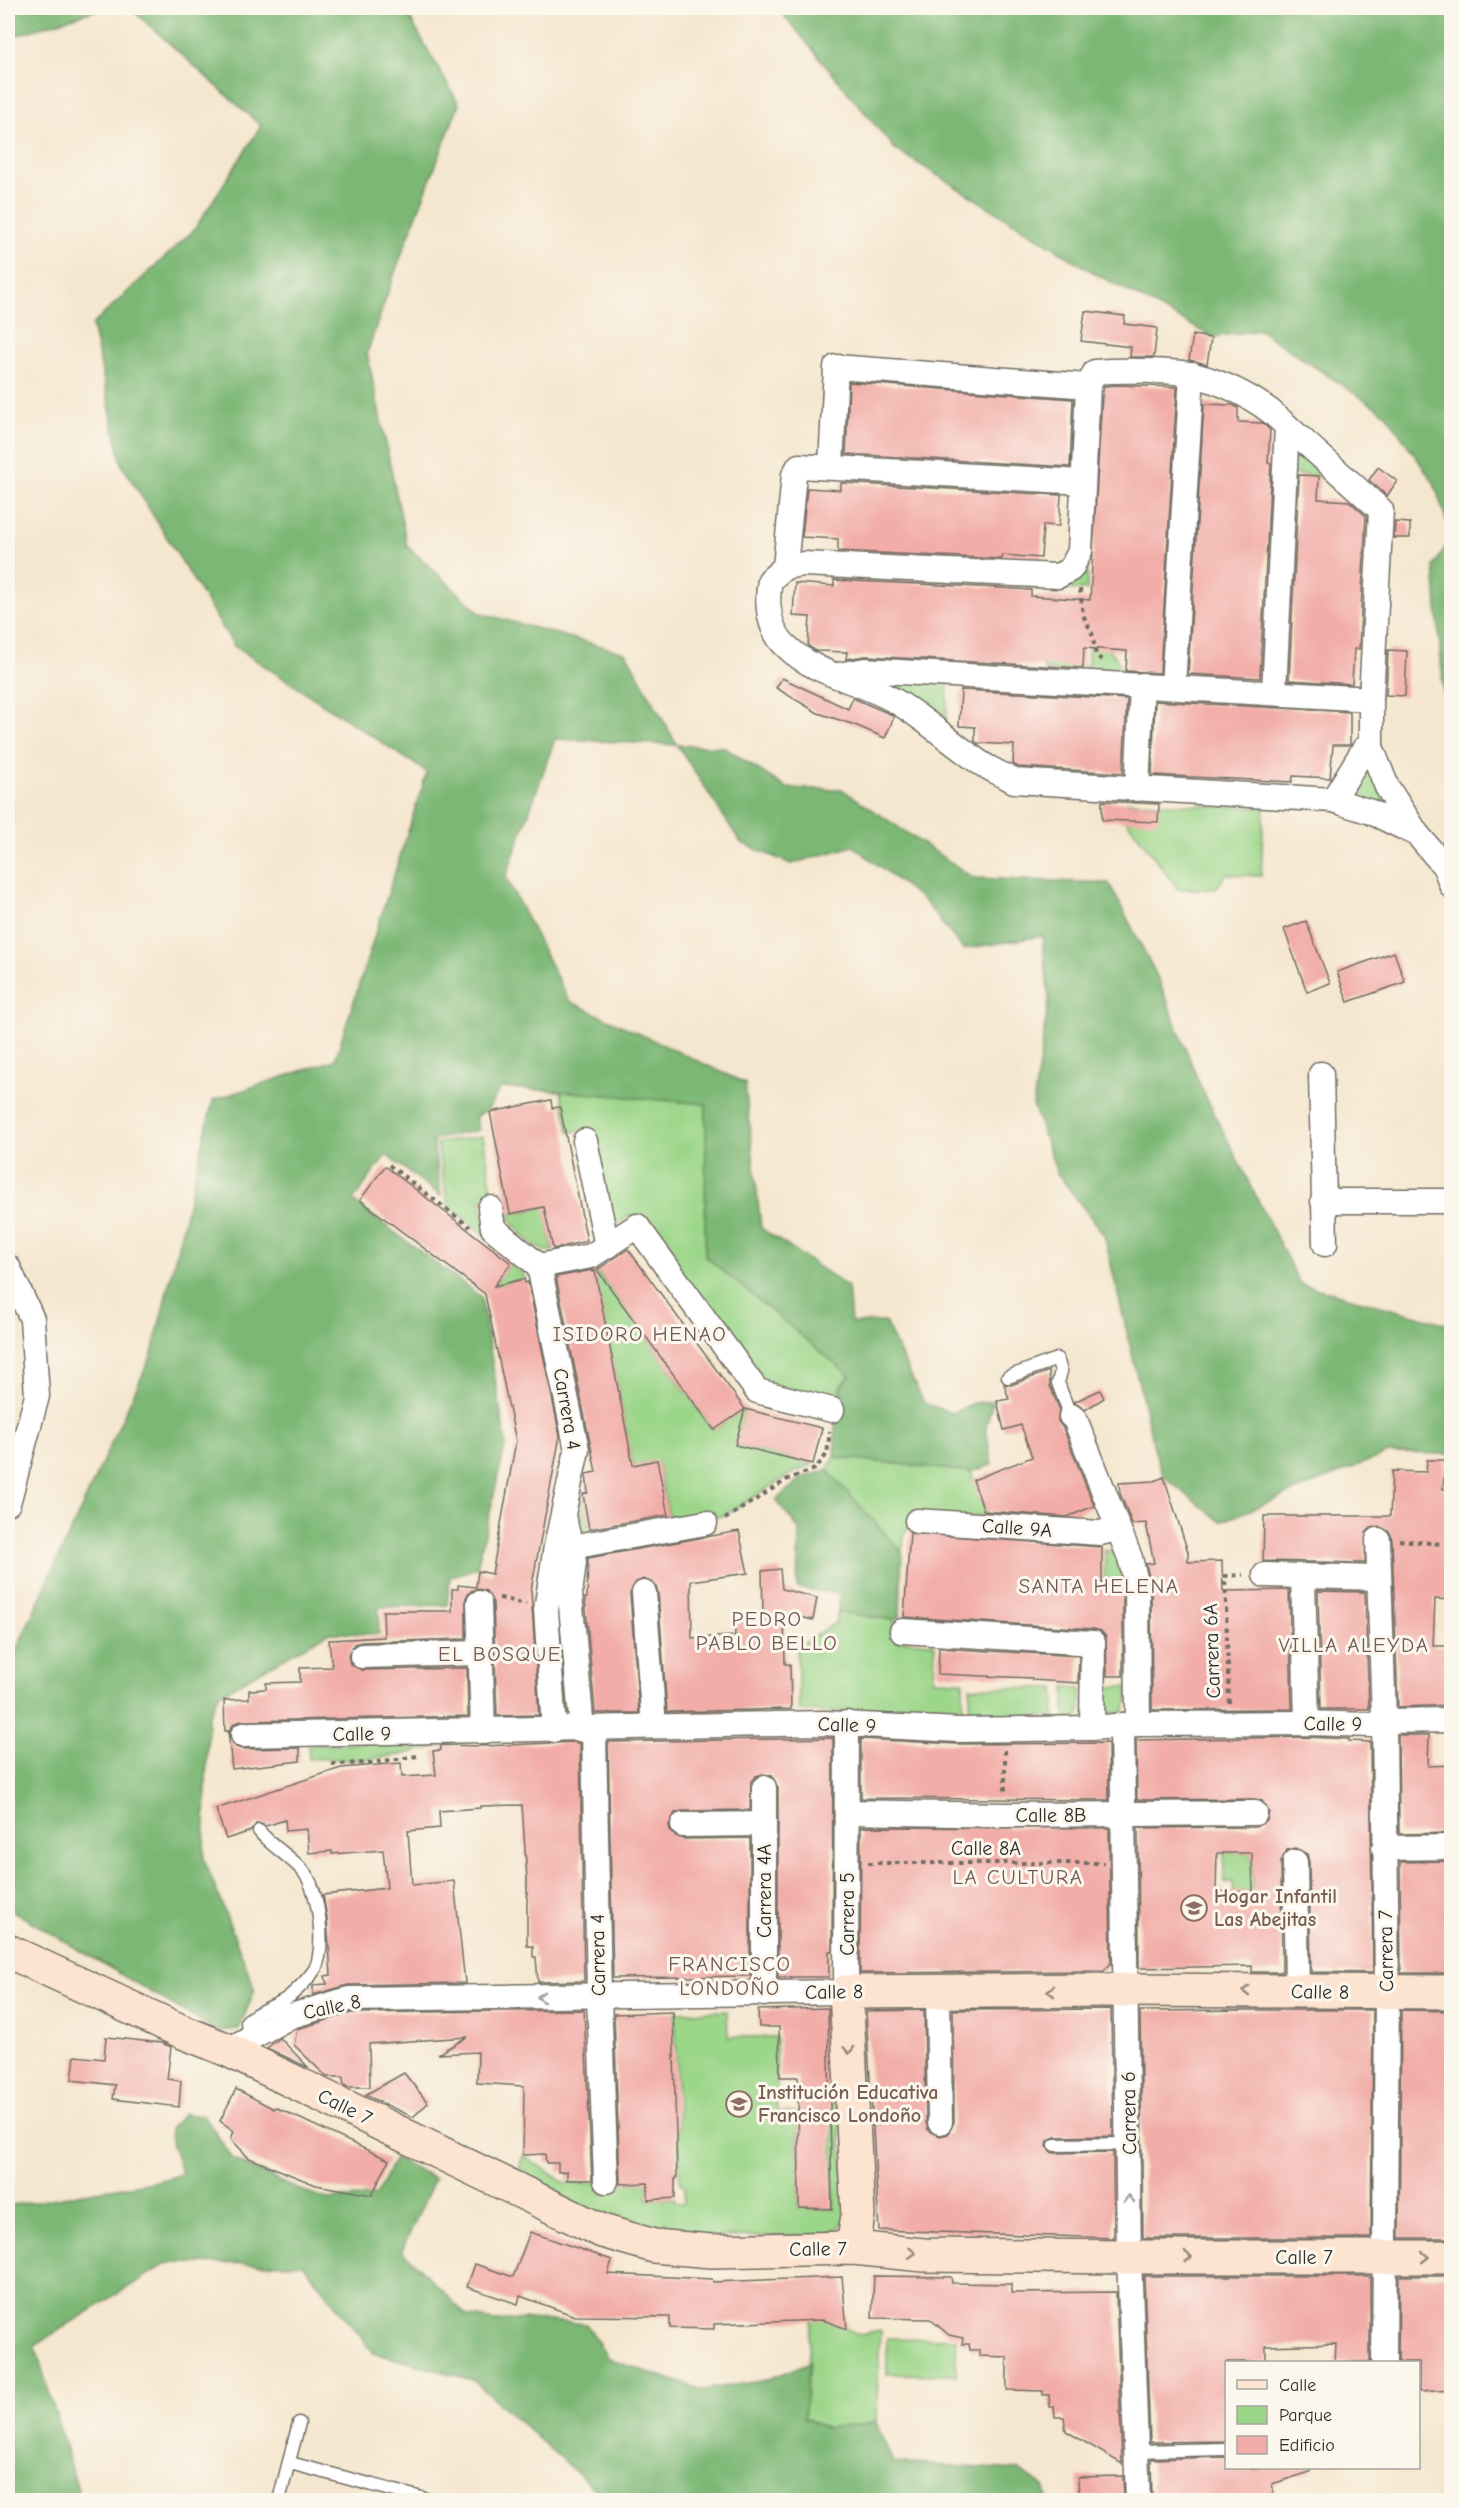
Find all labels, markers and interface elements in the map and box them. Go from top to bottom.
district label: ISIDORO HENAO [553,1322,727,1346]
street label: Carrera 4 [549,1366,585,1452]
street label: Calle 9A [981,1514,1053,1542]
district label: SANTA HELENA [1019,1574,1180,1598]
street label: Carrera 6A [1199,1603,1225,1699]
district label: PEDRO PABLO BELLO [696,1607,838,1655]
district label: VILLA ALEYDA [1279,1633,1429,1657]
district label: EL BOSQUE [438,1642,562,1666]
street label: Calle 9 [817,1712,877,1738]
street label: Calle 9 [1303,1712,1363,1736]
street label: Calle 9 [332,1722,392,1746]
street label: Calle 8B [1016,1804,1086,1827]
street label: Calle 8A [951,1837,1021,1860]
street label: Carrera 4A [753,1844,776,1938]
district label: LA CULTURA [953,1865,1083,1889]
street label: Carrera 5 [836,1872,859,1956]
place label: Hogar Infantil Las Abejitas [1214,1885,1337,1931]
school or university icon: Hogar Infantil Las Abejitas [1179,1893,1209,1923]
street label: Carrera 7 [1374,1909,1398,1992]
street label: Carrera 4 [586,1914,610,1996]
district label: FRANCISCO LONDOÑO [668,1952,792,2000]
street label: Calle 8 [805,1980,863,2004]
street label: Calle 8 [1291,1980,1349,2004]
one-way arrow [1047,1984,1056,1997]
one-way arrow [1242,1985,1251,1997]
street label: Calle 8 [301,1990,363,2024]
one-way arrow [536,1991,545,2003]
one-way arrow [843,2045,856,2054]
street label: Carrera 6 [1117,2071,1141,2155]
place label: Institución Educativa Francisco Londoño [758,2081,938,2127]
street label: Calle 7 [314,2084,376,2130]
school or university icon: Institución Educativa Francisco Londoño [724,2089,754,2119]
one-way arrow [1123,2194,1135,2203]
street label: Calle 7 [789,2237,847,2261]
street label: Calle 7 [1275,2246,1333,2269]
one-way arrow [907,2247,916,2260]
one-way arrow [1183,2251,1192,2263]
one-way arrow [1420,2251,1429,2263]
legend [1225,2361,1420,2469]
text: Calle [1279,2375,1316,2396]
text: Parque [1279,2405,1332,2426]
text: Edificio [1279,2435,1335,2456]

